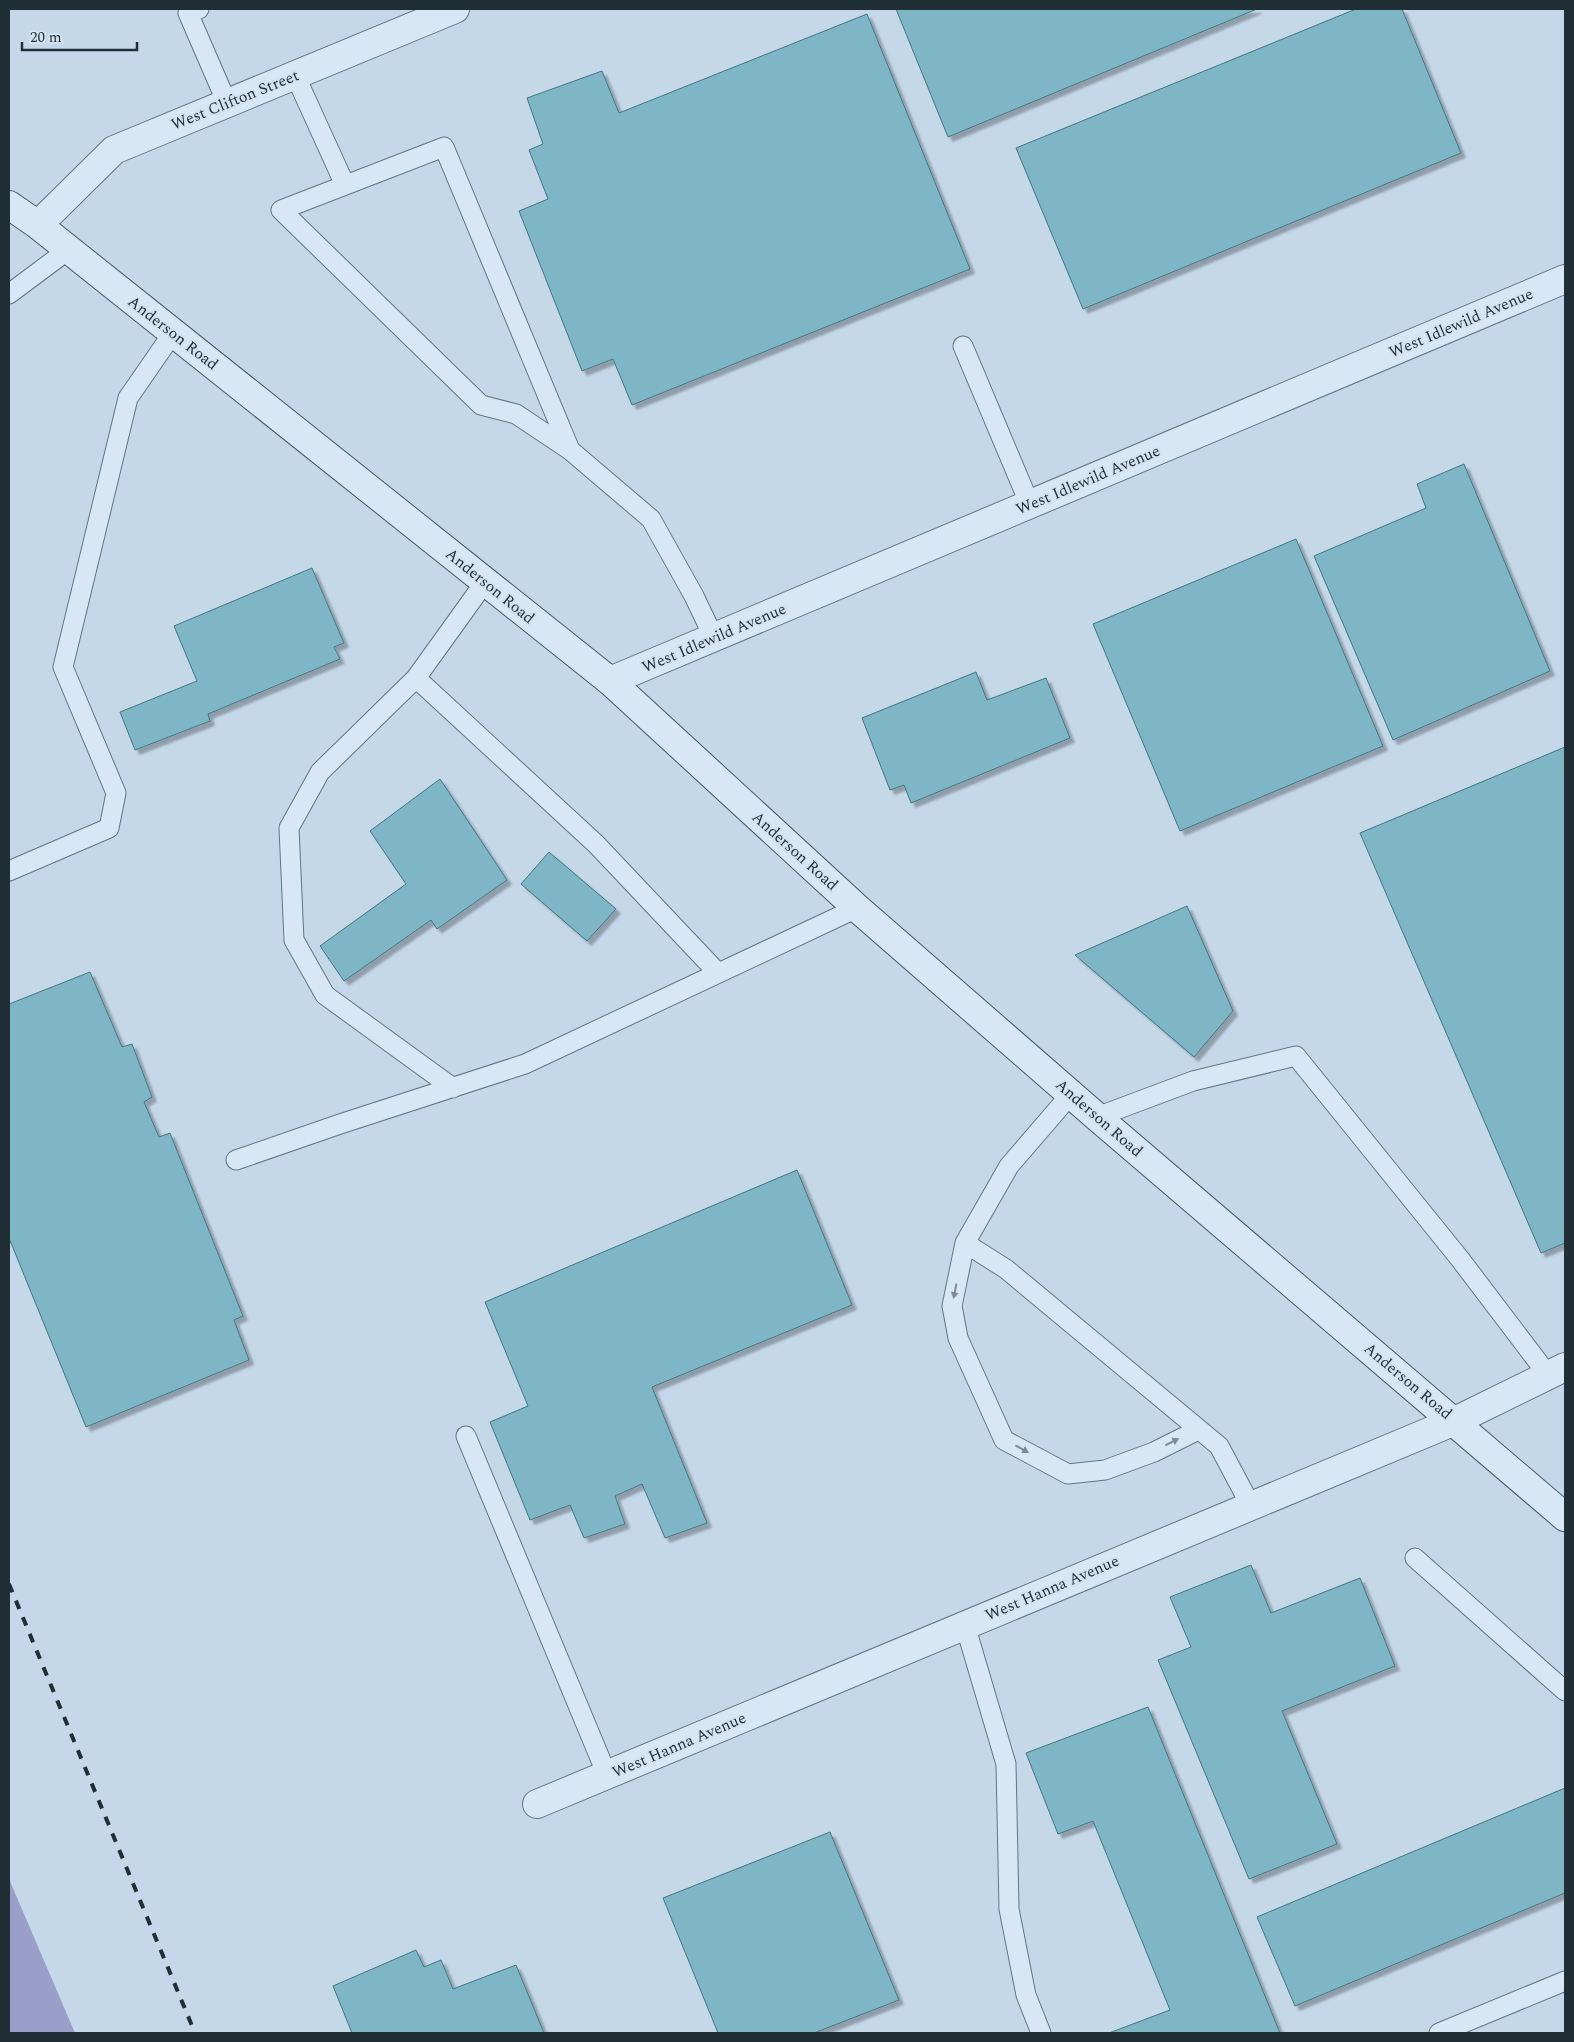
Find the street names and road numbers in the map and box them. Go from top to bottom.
street label: West Clifton Street [167,63,303,137]
street label: West Idlewild Avenue [1385,282,1537,364]
street label: Anderson Road [123,290,223,376]
street label: West Idlewild Avenue [1012,439,1164,521]
street label: Anderson Road [440,542,540,630]
street label: West Idlewild Avenue [638,597,790,679]
street label: Anderson Road [746,806,844,897]
street label: Anderson Road [1050,1073,1148,1163]
street label: Anderson Road [1358,1337,1458,1425]
street label: West Hanna Avenue [981,1549,1123,1627]
street label: West Hanna Avenue [608,1706,750,1784]

